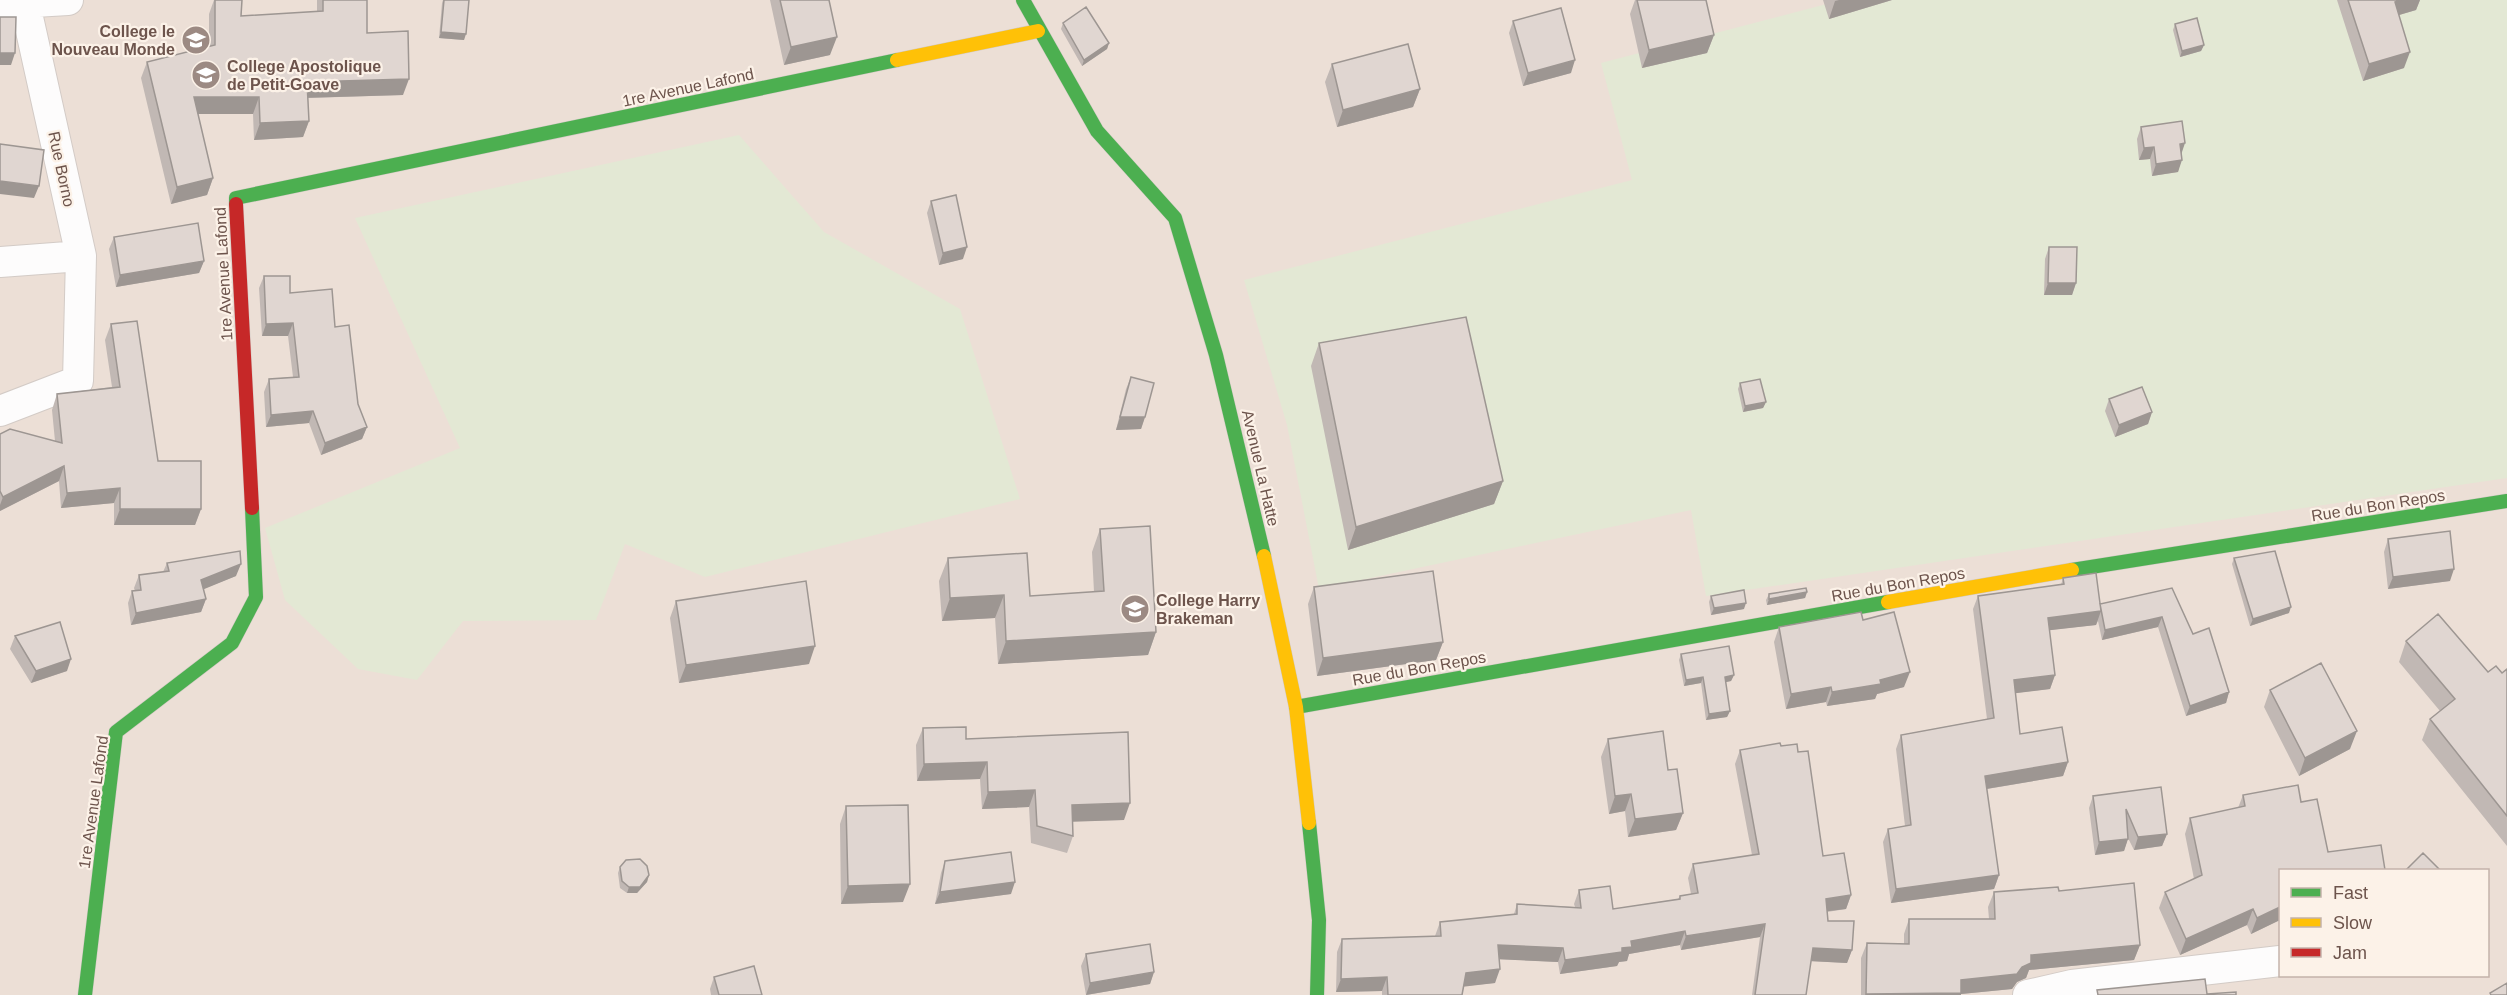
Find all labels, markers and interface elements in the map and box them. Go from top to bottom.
place label: College le Nouveau Monde [51,23,175,58]
school or university icon: College le Nouveau Monde [180,24,212,56]
place label: College Apostolique de Petit-Goave [227,58,381,93]
school or university icon: College Apostolique de Petit-Goave [190,59,222,91]
street label: 1re Avenue Lafond [621,65,755,110]
street label: Rue Borno [45,130,78,208]
street label: 1re Avenue Lafond [212,207,235,341]
street label: Avenue La Hatte [1239,408,1282,528]
street label: Rue du Bon Repos [2310,487,2446,524]
street label: Rue du Bon Repos [1830,564,1966,605]
place label: College Harry Brakeman [1156,592,1260,627]
school or university icon: College Harry Brakeman [1119,593,1151,625]
street label: Rue du Bon Repos [1351,648,1487,689]
street label: 1re Avenue Lafond [76,735,111,870]
legend [2279,869,2489,977]
text: Fast [2333,883,2368,903]
text: Slow [2333,913,2373,933]
text: Jam [2333,943,2367,963]

